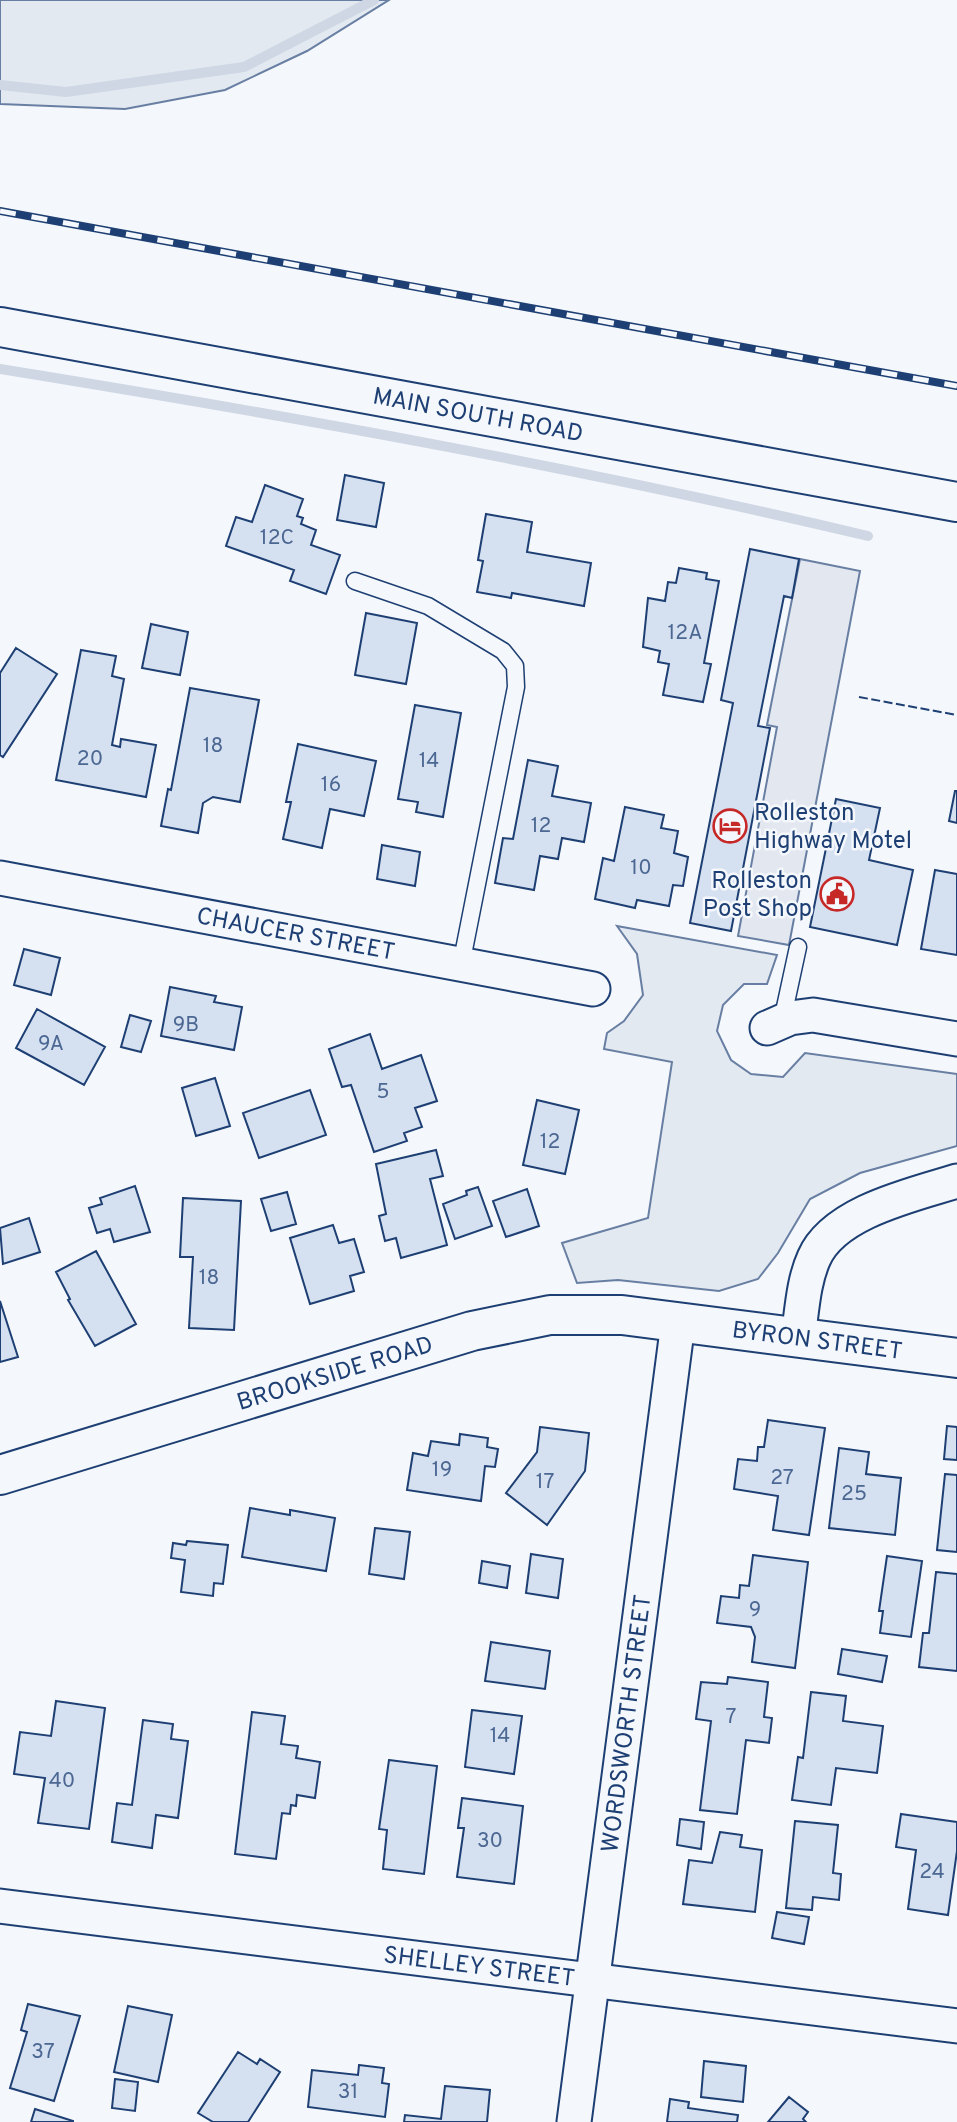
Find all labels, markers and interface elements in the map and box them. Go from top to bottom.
street label: MAIN SOUTH ROAD [370,382,585,450]
house number: 12C [260,525,294,552]
house number: 12A [668,620,702,647]
house number: 18 [203,733,223,760]
house number: 20 [77,746,103,773]
house number: 14 [419,748,439,775]
house number: 16 [321,772,341,799]
place label: Rolleston Highway Motel [754,799,912,857]
hotel icon: Rolleston Highway Motel [711,807,749,845]
house number: 12 [531,813,551,840]
house number: 10 [630,855,652,882]
place label: Rolleston Post Shop [703,867,812,925]
public building icon: Rolleston Post Shop [818,875,856,913]
street label: CHAUCER STREET [194,902,397,969]
house number: 9B [173,1012,199,1039]
house number: 9A [38,1031,64,1058]
house number: 5 [376,1079,390,1106]
house number: 12 [540,1129,560,1156]
house number: 18 [199,1265,219,1292]
street label: BYRON STREET [730,1316,904,1368]
street label: BROOKSIDE ROAD [234,1331,437,1419]
house number: 19 [432,1457,452,1484]
house number: 27 [770,1465,794,1492]
house number: 17 [536,1469,554,1496]
house number: 25 [841,1481,867,1508]
street label: WORDSWORTH STREET [596,1593,660,1854]
house number: 9 [749,1597,761,1624]
house number: 7 [726,1704,737,1731]
house number: 14 [490,1723,510,1750]
house number: 40 [49,1768,75,1795]
house number: 30 [477,1828,503,1855]
house number: 24 [919,1859,945,1886]
street label: SHELLEY STREET [382,1941,576,1995]
house number: 37 [31,2039,55,2066]
house number: 31 [338,2079,358,2106]

